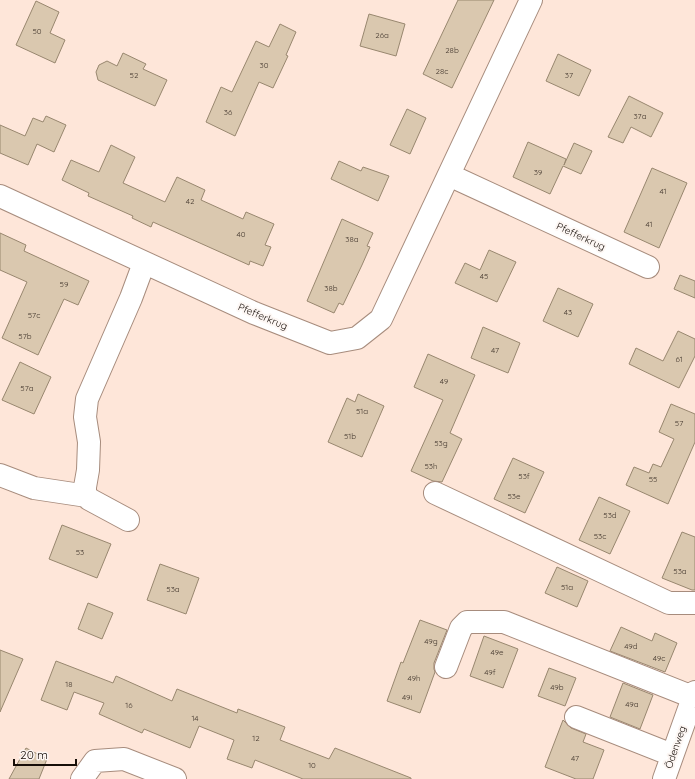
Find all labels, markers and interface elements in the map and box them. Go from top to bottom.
house number: 50 [32,26,42,36]
house number: 26a [375,30,389,40]
house number: 28b [445,45,459,55]
house number: 30 [260,60,269,70]
house number: 28c [436,66,448,76]
house number: 52 [130,70,139,80]
house number: 37 [565,70,573,80]
house number: 36 [224,107,233,117]
house number: 37a [633,111,647,121]
house number: 39 [534,167,543,177]
house number: 41 [659,186,667,196]
house number: 42 [186,196,195,206]
street label: Pfefferkrug [554,219,607,253]
house number: 41 [645,219,653,229]
house number: 40 [237,229,246,239]
house number: 38a [345,234,359,244]
house number: 45 [480,271,488,281]
house number: 59 [60,279,69,289]
house number: 38b [324,283,338,293]
street label: Pfefferkrug [236,300,290,333]
house number: 43 [564,307,572,317]
house number: 57c [28,310,40,320]
house number: 57b [18,331,32,341]
house number: 47 [491,345,499,355]
house number: 61 [675,354,683,364]
house number: 49 [440,376,449,386]
house number: 57a [20,383,34,393]
house number: 51a [356,406,368,416]
house number: 57 [675,418,683,428]
house number: 51b [344,431,356,441]
house number: 53g [434,438,448,448]
house number: 53h [424,461,438,471]
house number: 53f [518,471,530,481]
house number: 55 [649,474,657,484]
house number: 53e [507,491,521,501]
house number: 53d [603,510,617,520]
house number: 53c [594,531,606,541]
house number: 53 [76,547,84,557]
house number: 53a [673,566,687,576]
house number: 51a [561,582,573,592]
house number: 53a [166,584,180,594]
house number: 49g [424,636,438,646]
house number: 49d [624,641,638,651]
house number: 49e [490,647,504,657]
house number: 49c [653,653,665,663]
house number: 49f [484,667,496,677]
house number: 49h [407,673,421,683]
house number: 18 [65,679,73,689]
house number: 49b [550,682,564,692]
house number: 49i [402,692,412,702]
house number: 49a [625,699,639,709]
house number: 16 [125,700,133,710]
house number: 14 [191,713,199,723]
street label: Ödenweg [662,724,689,770]
house number: 12 [252,733,260,743]
scale bar [14,741,76,767]
text: 20 m [20,747,48,762]
house number: 47 [571,753,579,763]
house number: 10 [308,760,316,770]

